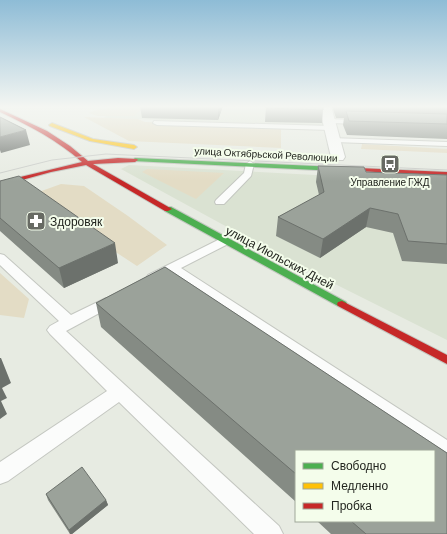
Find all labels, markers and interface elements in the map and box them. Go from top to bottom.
street label: улица Октябрьской Революции [194,144,338,164]
bus stop icon: Управление ГЖД [379,153,401,175]
place label: Управление ГЖД [350,176,430,188]
pharmacy icon: Здоровяк [25,210,47,232]
place label: Здоровяк [50,214,103,229]
street label: улица Июльских Дней [223,223,336,292]
legend [295,450,435,522]
text: Свободно [331,458,386,473]
text: Медленно [331,478,388,493]
text: Пробка [331,498,372,513]

